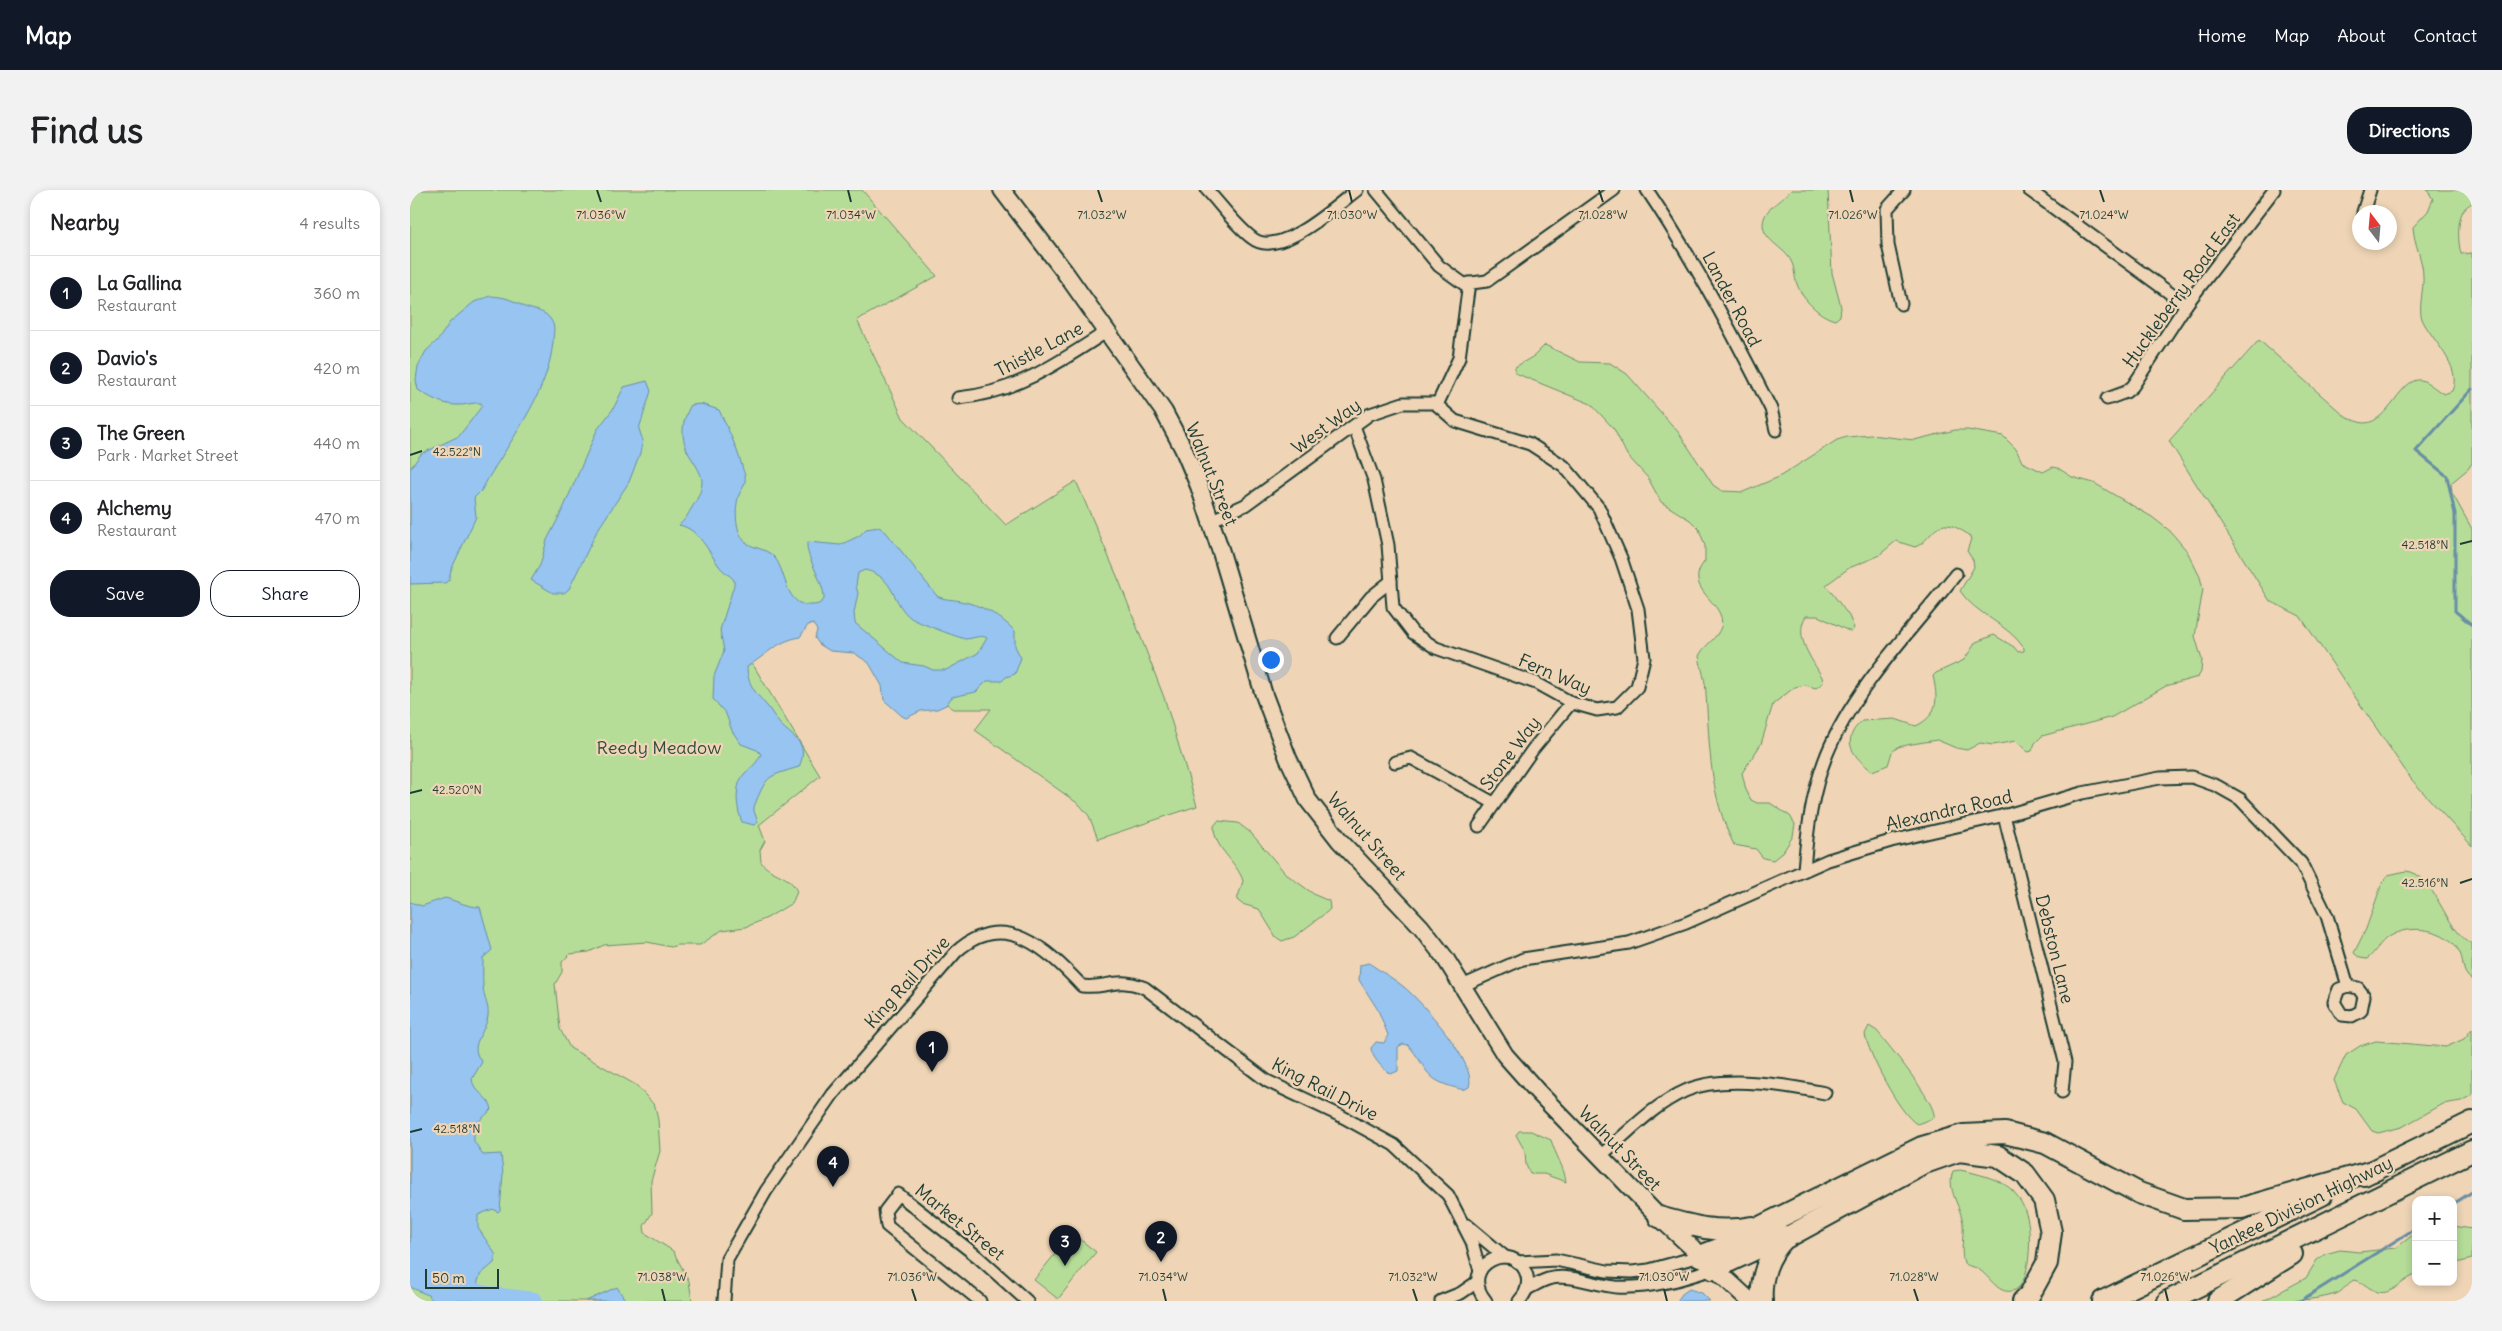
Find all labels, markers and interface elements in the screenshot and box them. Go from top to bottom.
text: Map [25,20,72,50]
text: Home [2198,24,2246,47]
text: Map [2274,24,2309,47]
text: About [2337,24,2385,47]
text: Contact [2413,24,2477,47]
button: Directions [2347,107,2472,154]
text: Find us [30,108,143,152]
north arrow [2352,205,2397,250]
text: 71.036°W [576,207,626,222]
text: 71.034°W [826,207,876,222]
text: 71.032°W [1077,207,1127,222]
text: 71.030°W [1327,207,1377,222]
text: 71.028°W [1578,207,1628,222]
text: 71.026°W [1828,207,1878,222]
text: 71.024°W [2079,207,2129,222]
street label: Huckleberry Road East [2117,208,2245,372]
text: Nearby [50,209,120,236]
text: 4 results [299,213,360,233]
street label: Lander Road [1697,248,1767,351]
text: La Gallina [97,271,182,295]
text: 1 [63,283,69,303]
text: 360 m [313,283,360,303]
text: Restaurant [97,295,177,315]
street label: Thistle Lane [991,316,1087,382]
text: Davio's [97,346,157,370]
text: 2 [62,358,70,378]
text: 420 m [314,358,360,378]
text: Restaurant [97,370,177,390]
street label: West Way [1287,393,1365,459]
street label: Walnut Street [1181,419,1243,529]
text: The Green [97,421,185,445]
text: 3 [61,433,71,453]
text: 440 m [313,433,360,453]
text: 42.522°N [433,444,481,459]
text: Park · Market Street [97,445,238,465]
text: Alchemy [97,496,172,520]
text: 4 [61,508,71,528]
text: 470 m [315,508,360,528]
text: Restaurant [97,520,177,540]
text: 42.518°N [2402,537,2448,552]
button: Save [50,570,200,617]
button: Share [210,570,360,617]
your location [1258,647,1284,673]
street label: Fern Way [1515,648,1595,700]
street label: Stone Way [1475,712,1545,794]
park label: Reedy Meadow [597,736,721,759]
text: 42.520°N [432,782,482,797]
street label: Alexandra Road [1884,784,2015,836]
street label: Walnut Street [1322,787,1412,885]
text: 42.516°N [2402,875,2448,890]
street label: Debston Lane [2030,892,2080,1006]
street label: King Rail Drive [859,931,955,1033]
pin: 1 [916,1031,948,1072]
street label: King Rail Drive [1268,1052,1382,1126]
street label: Walnut Street [1574,1101,1666,1195]
text: 42.518°N [434,1121,480,1136]
pin: 4 [817,1146,849,1187]
street label: Yankee Division Highway [2206,1151,2396,1259]
street label: Market Street [910,1179,1010,1265]
map controls [2412,1196,2457,1286]
button: + [2412,1196,2457,1241]
pin: 2 [1145,1221,1177,1262]
pin: 3 [1049,1225,1081,1266]
button: − [2412,1241,2457,1286]
scale bar [425,1266,499,1289]
text: 50 m [432,1269,465,1287]
text: 71.038°W [637,1269,687,1284]
text: 71.036°W [887,1269,937,1284]
text: 71.034°W [1138,1269,1188,1284]
text: 71.032°W [1388,1269,1438,1284]
text: 71.030°W [1639,1269,1689,1284]
text: 71.028°W [1889,1269,1939,1284]
text: 71.026°W [2140,1269,2190,1284]

